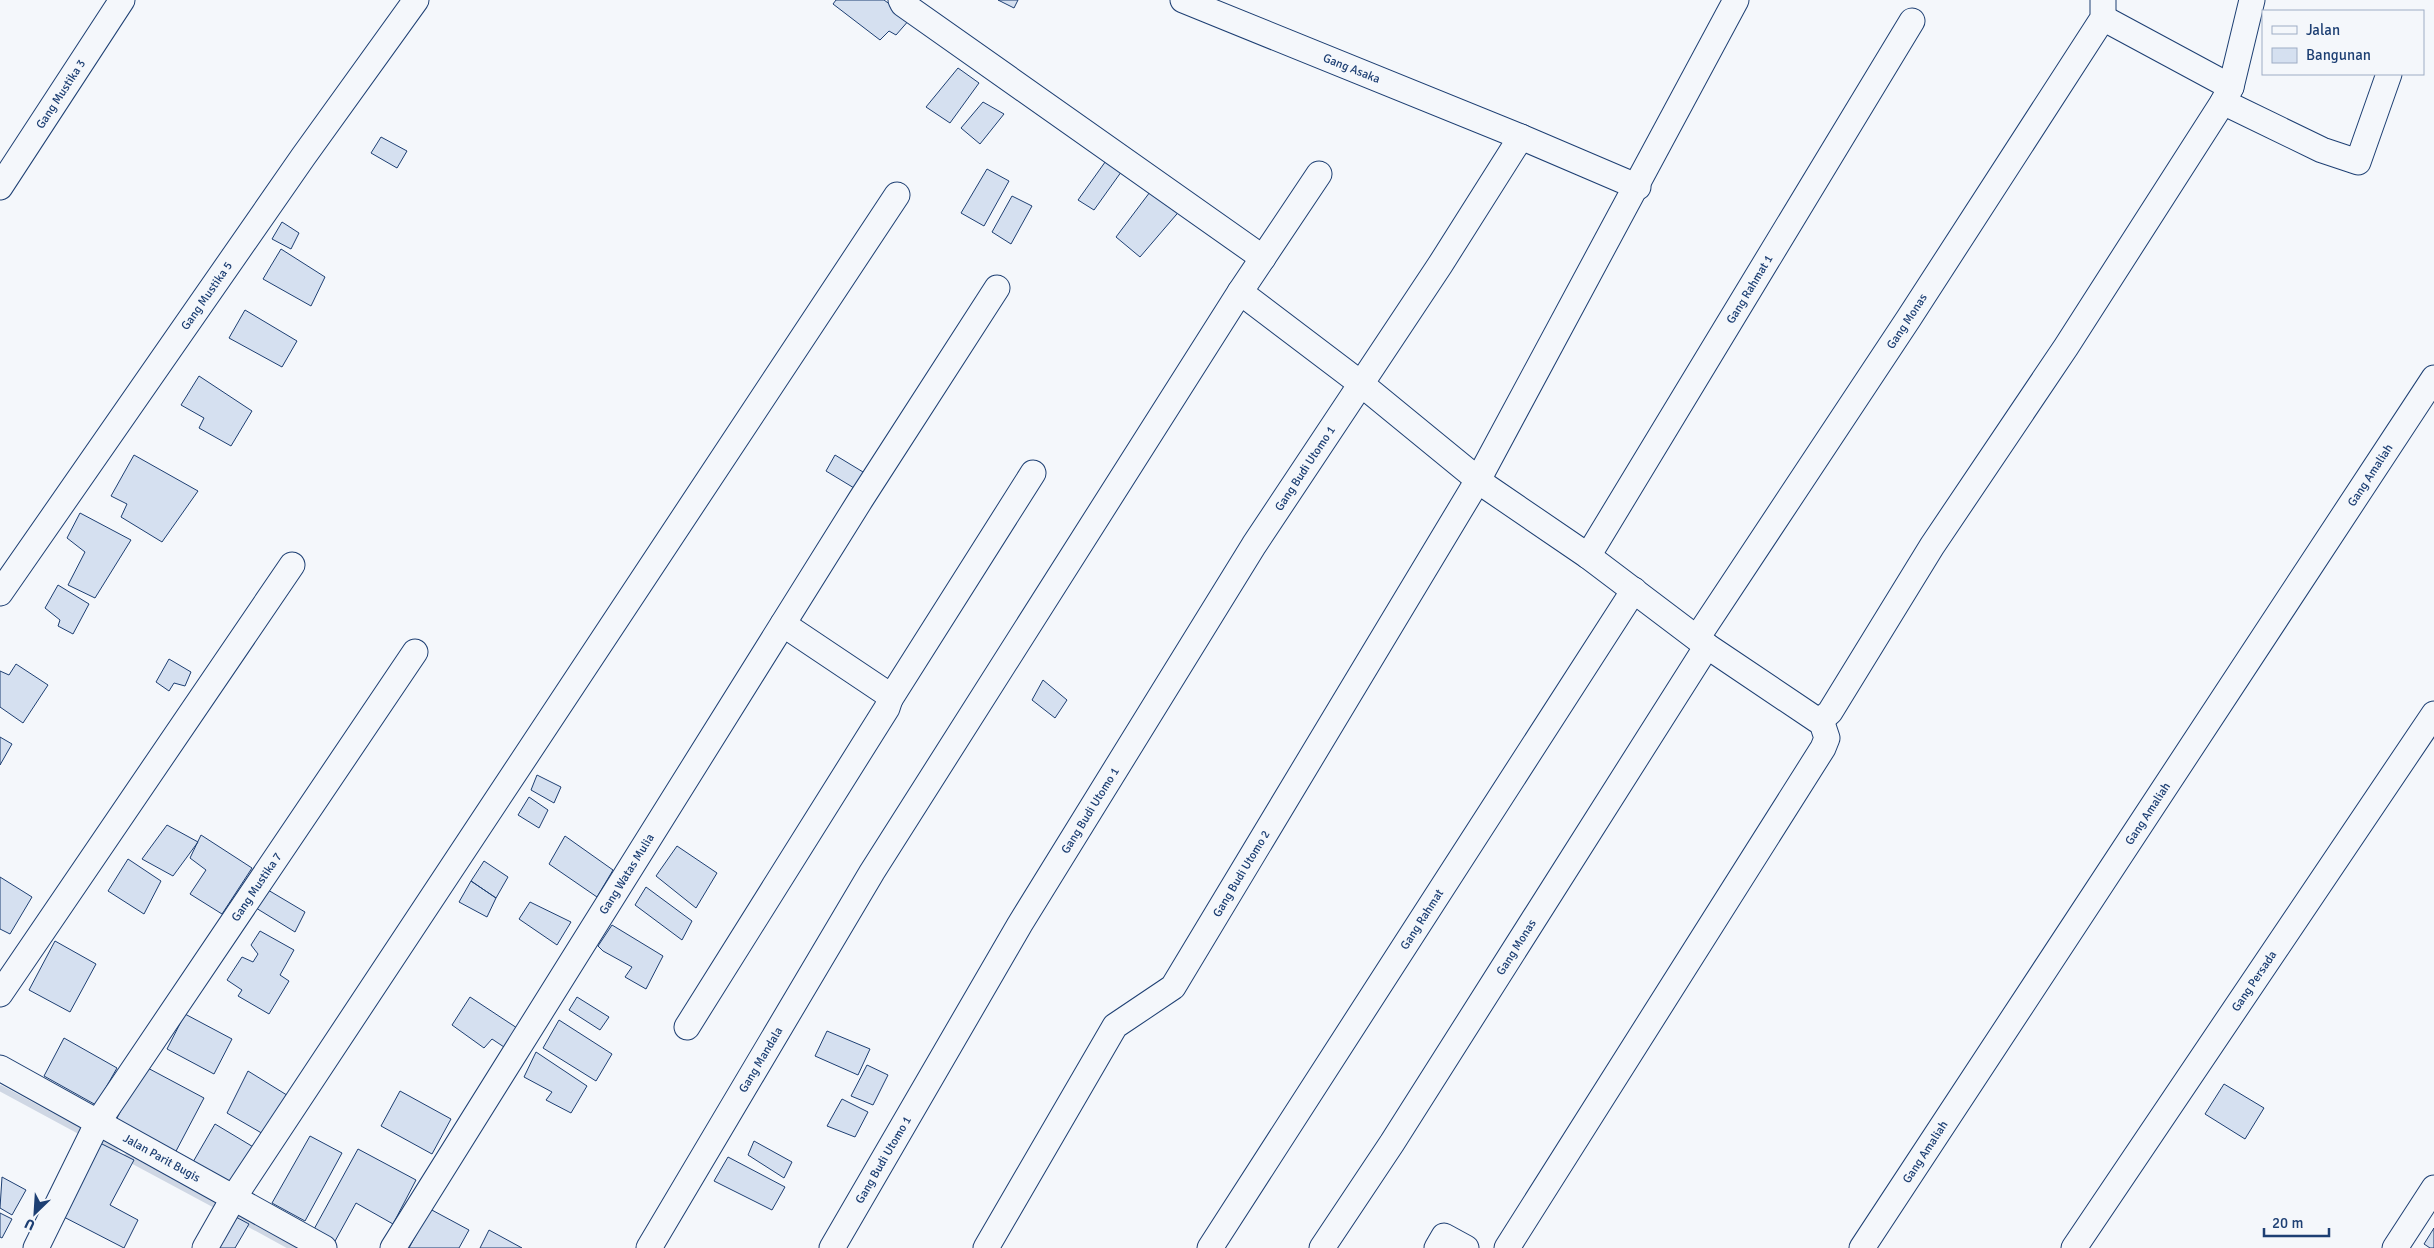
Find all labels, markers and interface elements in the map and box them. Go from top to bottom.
legend [2262,10,2424,75]
text: Jalan [2306,21,2340,39]
text: Bangunan [2306,46,2371,64]
street label: Gang Asaka [1321,51,1382,87]
street label: Gang Mustika 3 [33,57,89,132]
street label: Gang Rahmat 1 [1723,252,1777,327]
street label: Gang Mustika 5 [178,259,236,333]
street label: Gang Monas [1884,291,1931,352]
street label: Gang Budi Utomo 1 [1272,423,1339,514]
street label: Gang Amaliah [2345,441,2397,509]
street label: Gang Budi Utomo 1 [1058,765,1123,857]
street label: Gang Amaliah [2122,780,2174,848]
street label: Gang Budi Utomo 2 [1210,828,1274,920]
street label: Gang Watas Mulia [596,831,658,917]
street label: Gang Mustika 7 [228,850,285,924]
street label: Gang Rahmat [1397,887,1447,953]
street label: Gang Monas [1493,917,1540,978]
street label: Gang Persada [2229,948,2280,1015]
street label: Gang Mandala [736,1024,786,1095]
street label: Gang Budi Utomo 1 [852,1114,915,1206]
street label: Gang Amaliah [1900,1118,1952,1186]
street label: Jalan Parit Bugis [120,1131,203,1186]
north arrow [10,1188,60,1238]
scale bar [2264,1206,2329,1238]
text: 20 m [2272,1214,2303,1232]
text: U [22,1215,38,1234]

